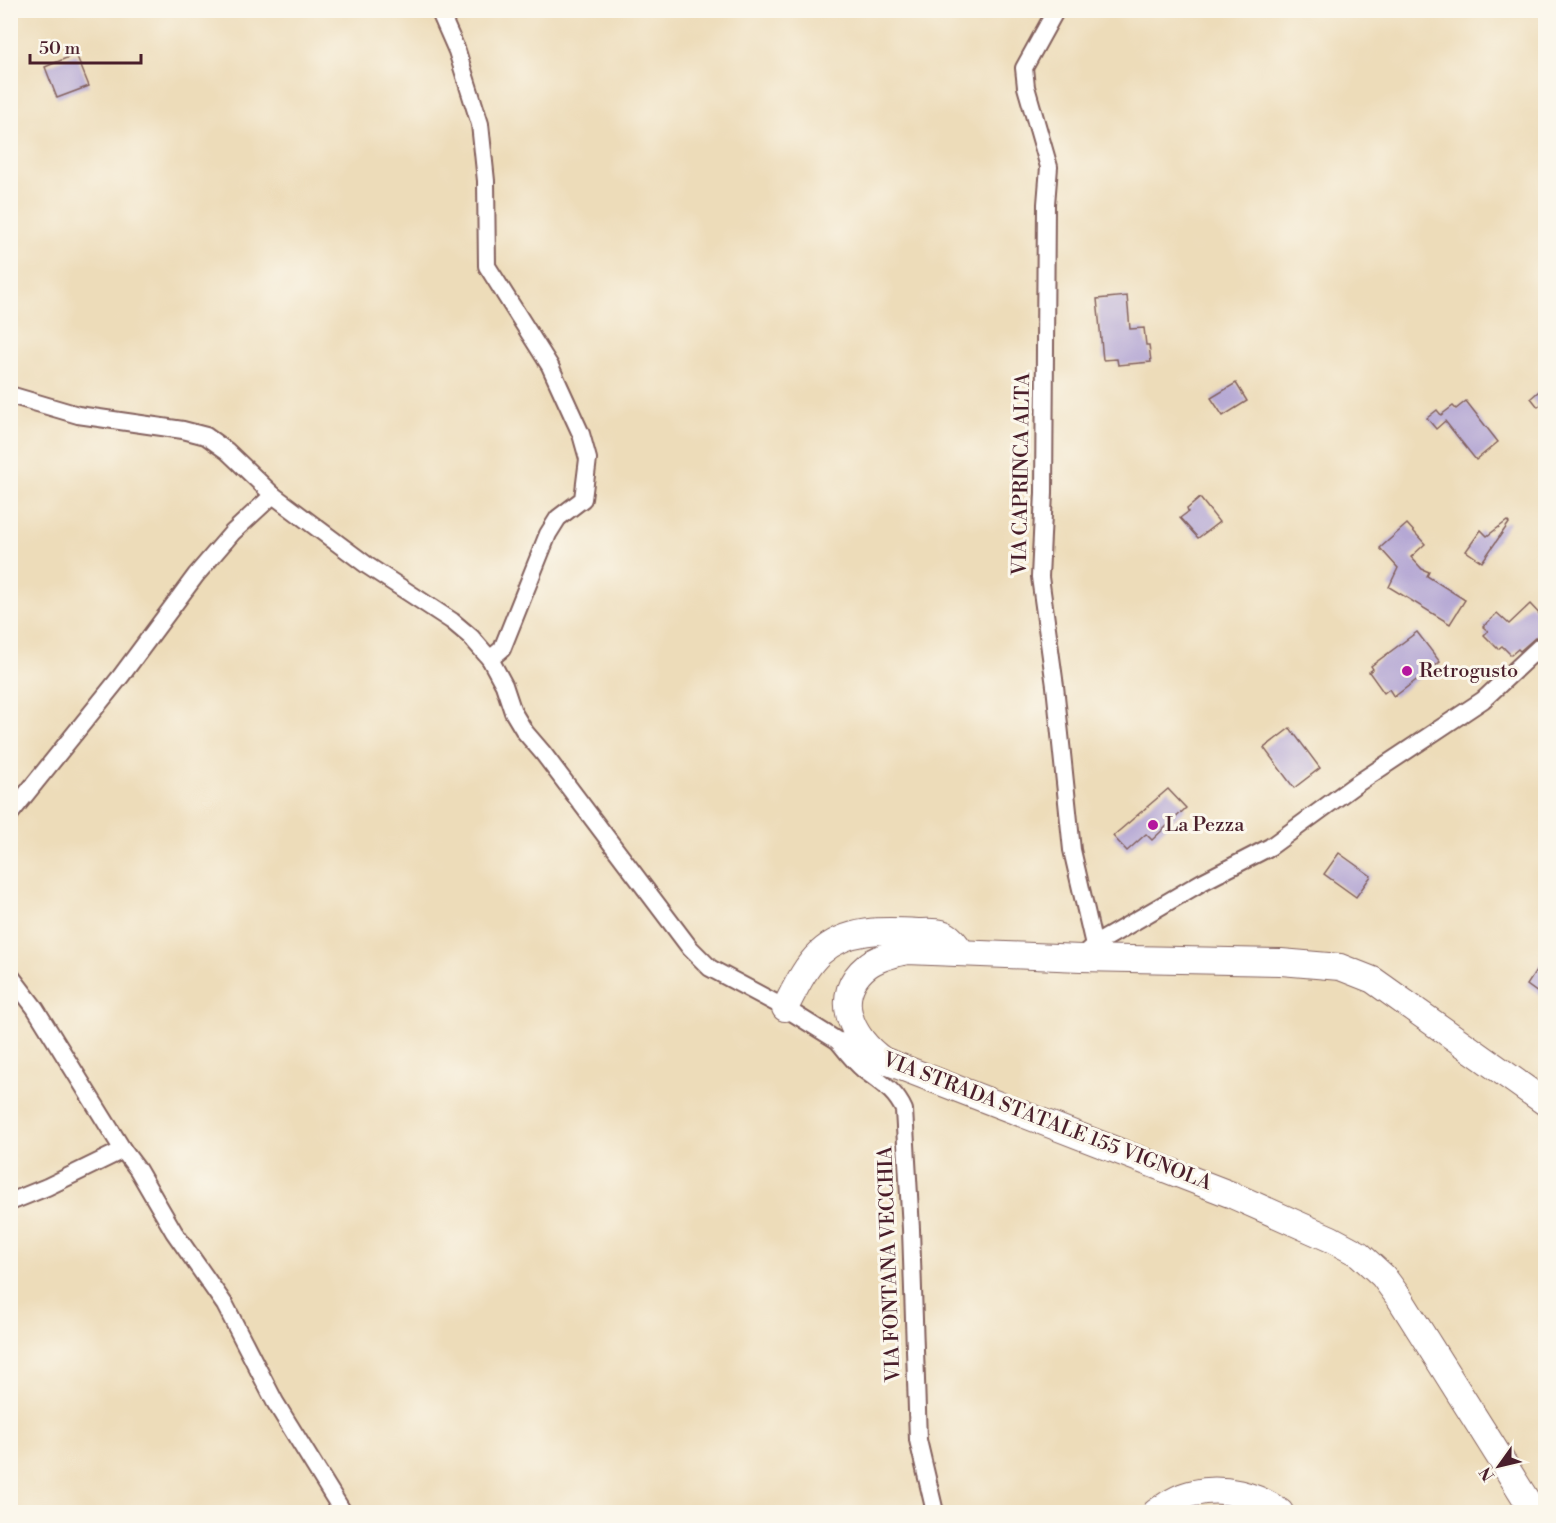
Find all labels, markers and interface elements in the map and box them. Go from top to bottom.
scale bar [30,27,141,65]
text: 50 m [39,37,81,60]
street label: VIA CAPRINCA ALTA [1008,371,1036,577]
place label: Retrogusto [1419,659,1518,684]
marker: Retrogusto [1400,664,1414,678]
place label: La Pezza [1165,813,1245,838]
marker: La Pezza [1146,818,1160,832]
street label: VIA STRADA STATALE 155 VIGNOLA [878,1047,1216,1197]
street label: VIA FONTANA VECCHIA [873,1144,907,1383]
north arrow [1469,1436,1529,1496]
text: N [1475,1463,1499,1485]

